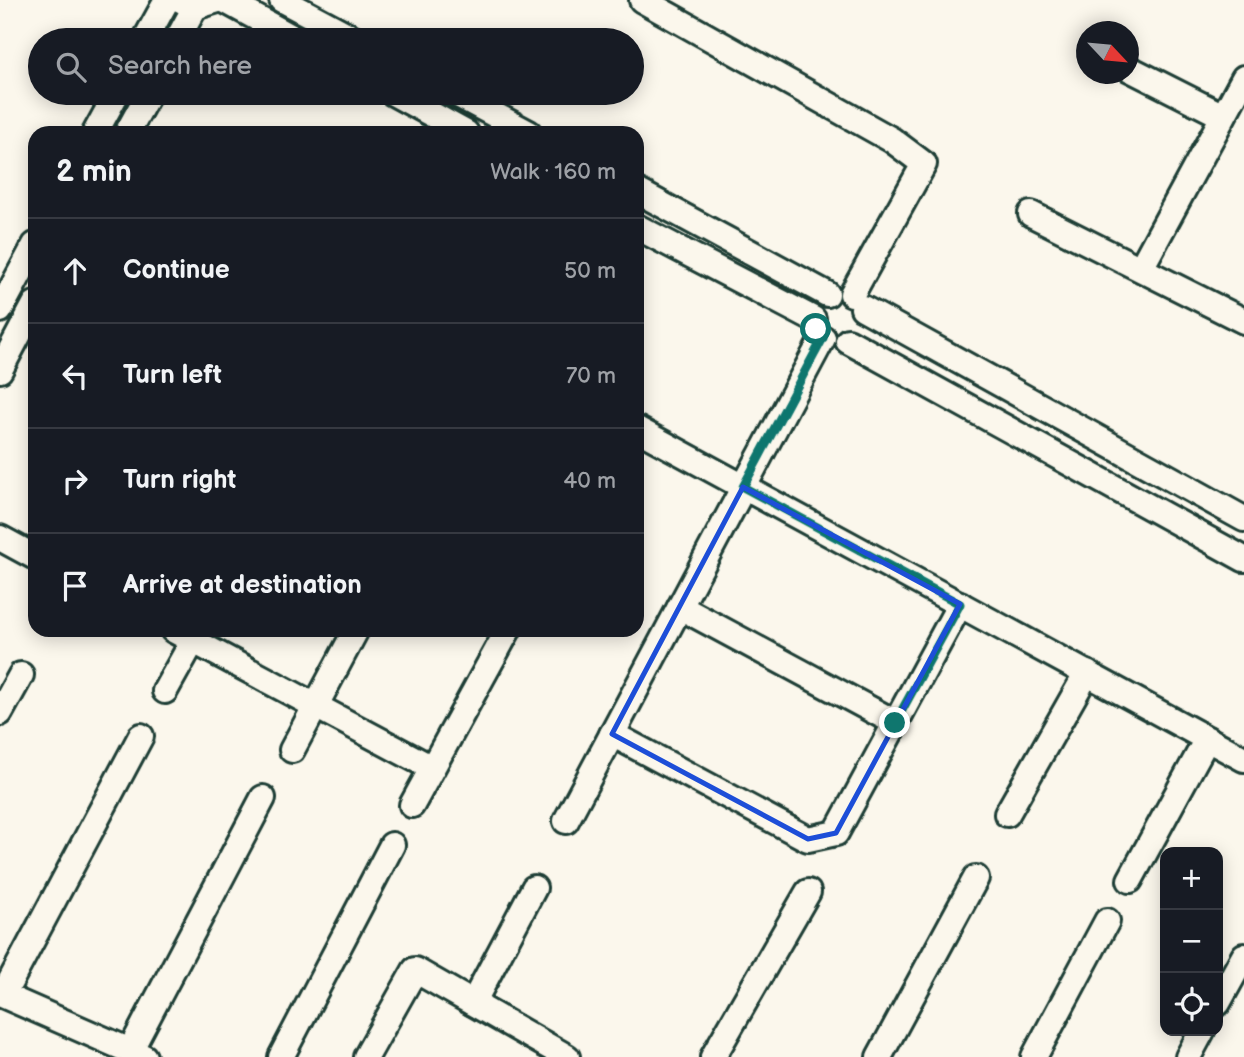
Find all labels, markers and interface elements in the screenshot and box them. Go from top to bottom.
north arrow [1076,21,1139,84]
search box [28,28,644,105]
icon: search [52,48,90,86]
text: Search here [108,51,252,82]
text: 2 min [56,154,132,190]
text: Walk · 160 m [490,158,616,186]
icon: ahead [56,252,94,290]
text: Continue [123,255,230,286]
text: 50 m [564,257,616,285]
route start [800,313,831,344]
icon: left [56,357,94,395]
text: Turn left [123,360,222,391]
text: 70 m [566,362,616,390]
icon: right [56,462,94,500]
text: Turn right [123,465,236,496]
text: 40 m [563,467,616,495]
icon: arrive [56,567,94,605]
text: Arrive at destination [123,570,362,601]
route end [879,707,910,738]
map controls [1160,847,1223,1036]
button: + [1160,847,1223,910]
button: − [1160,910,1223,973]
button: locate [1160,973,1223,1036]

